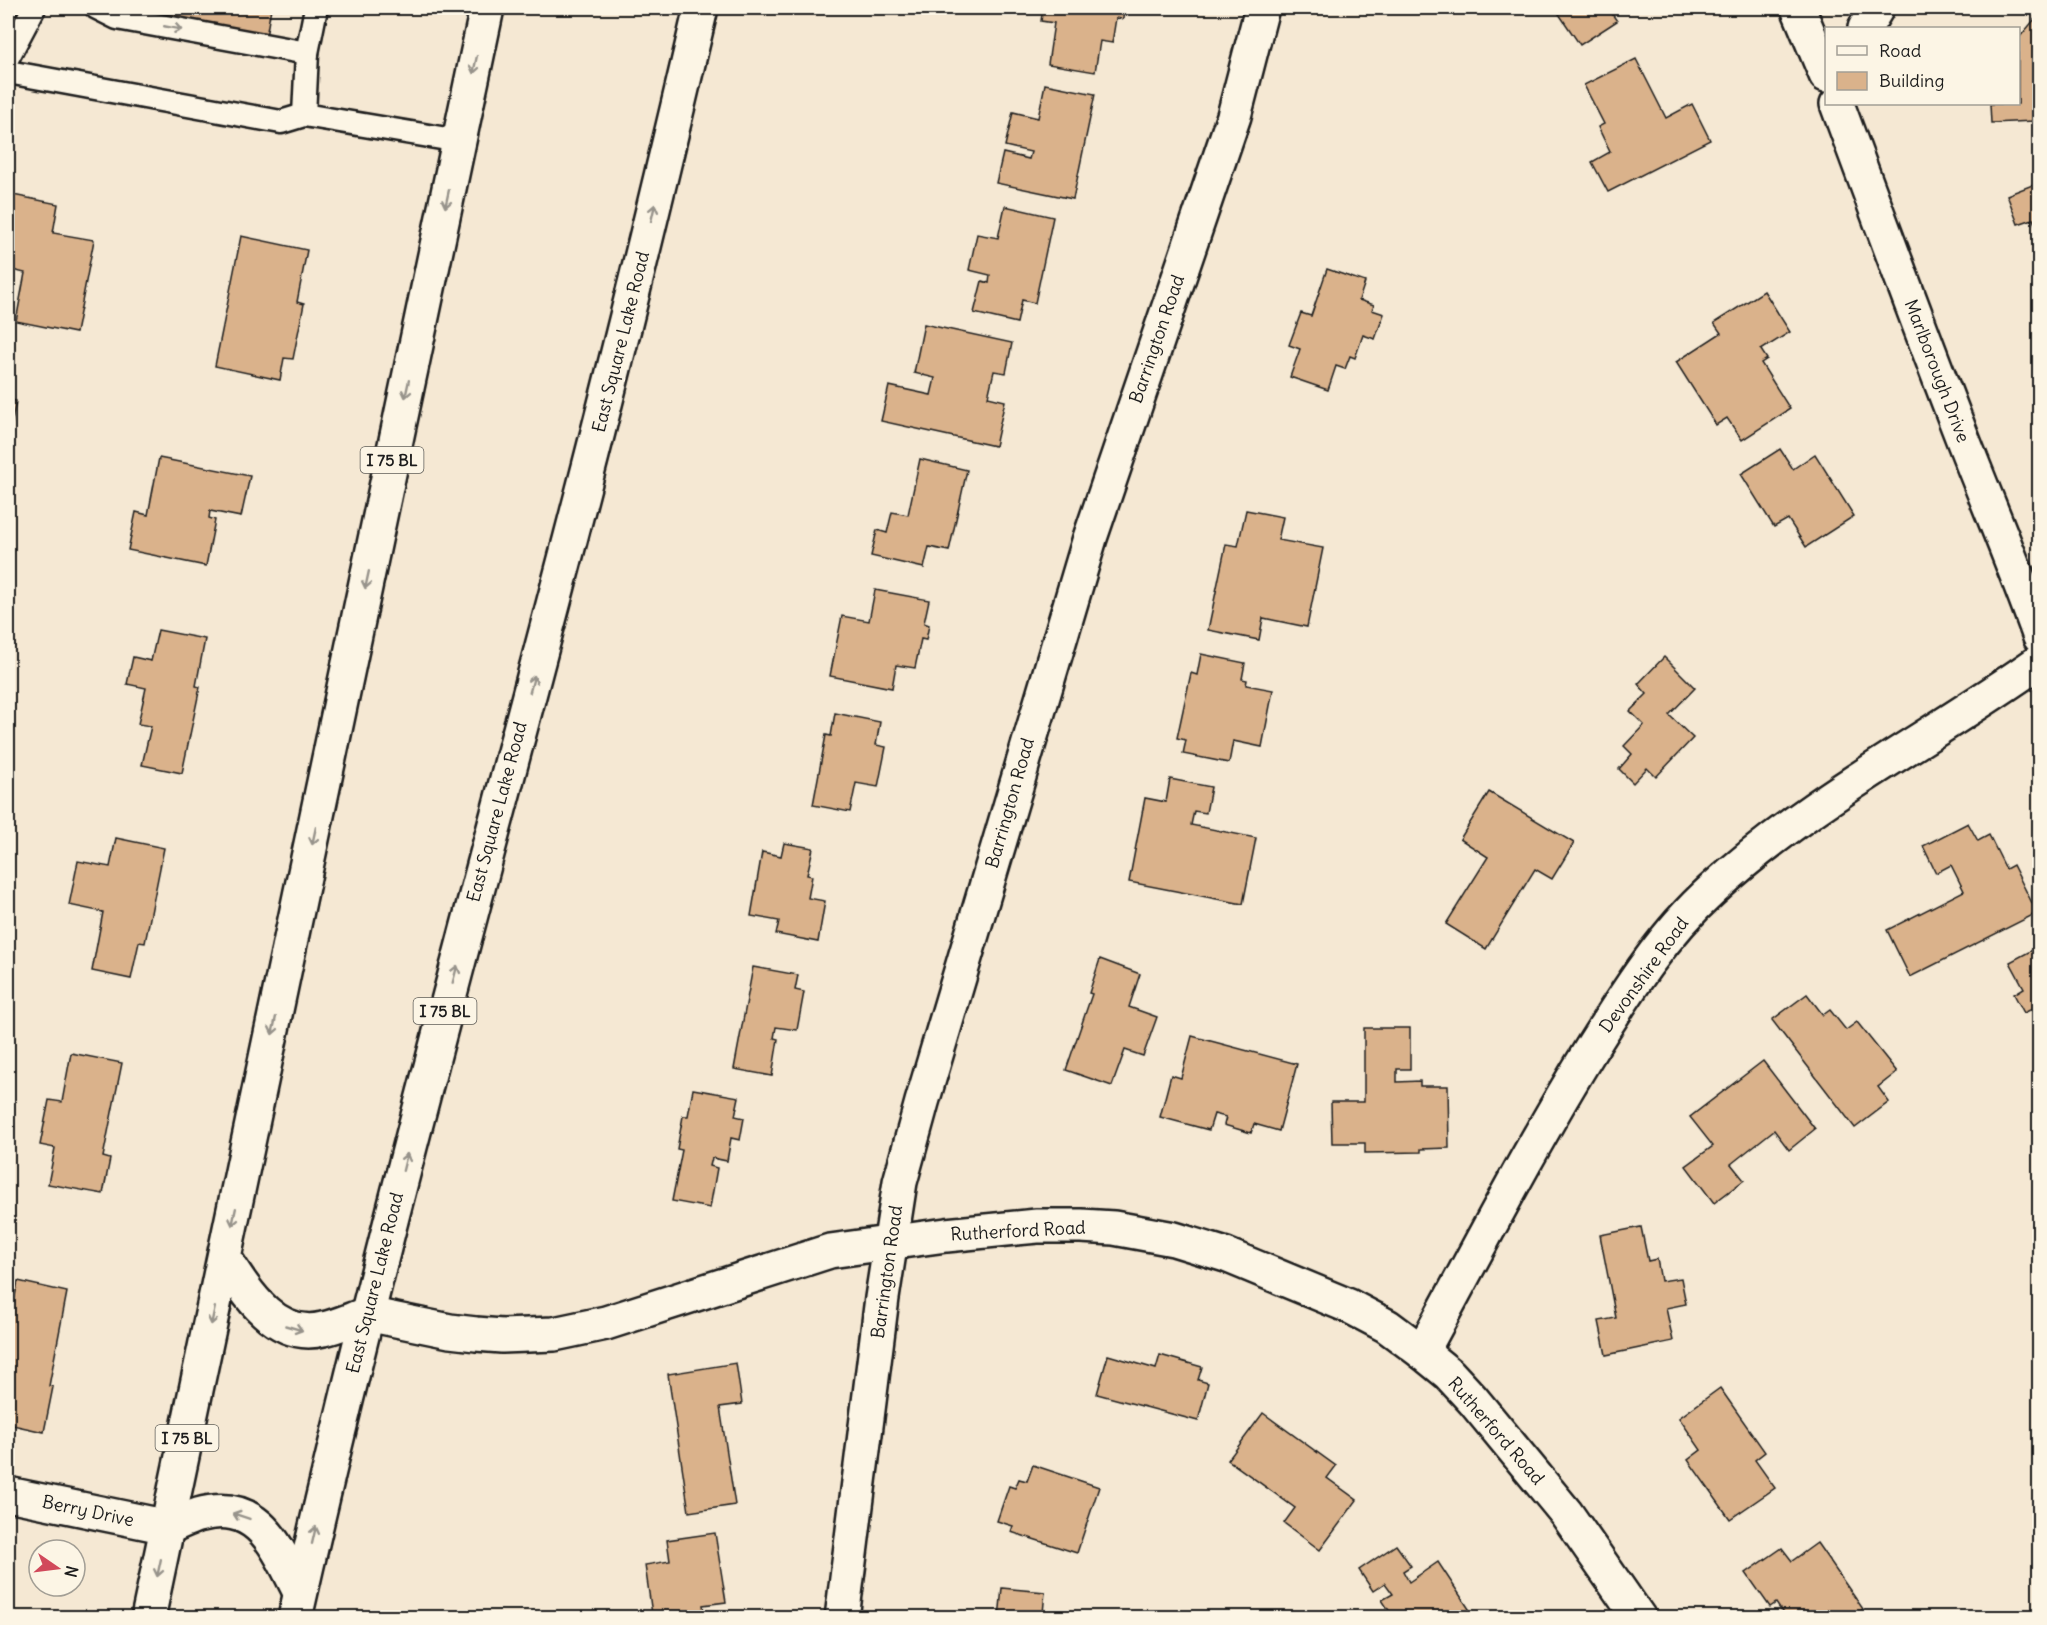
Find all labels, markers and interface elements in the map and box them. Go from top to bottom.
one-way arrow [162,23,182,34]
legend [1825,27,2020,105]
text: Road [1879,39,1922,62]
one-way arrow [469,54,480,74]
text: Building [1879,69,1944,92]
one-way arrow [440,189,452,208]
one-way arrow [647,204,659,223]
street label: East Square Lake Road [587,249,654,435]
street label: Barrington Road [1124,271,1189,406]
street label: Marlborough Drive [1900,296,1975,446]
one-way arrow [401,379,412,399]
road number: I 75 BL [360,447,424,473]
one-way arrow [361,570,372,590]
one-way arrow [526,675,538,694]
street label: East Square Lake Road [461,719,532,905]
street label: Barrington Road [980,735,1039,871]
one-way arrow [307,826,319,845]
street label: Devonshire Road [1594,912,1694,1037]
one-way arrow [449,965,461,984]
road number: I 75 BL [414,998,476,1024]
one-way arrow [267,1017,279,1036]
one-way arrow [400,1153,412,1172]
street label: East Square Lake Road [341,1190,408,1376]
street label: Barrington Road [866,1203,907,1340]
one-way arrow [227,1208,239,1227]
street label: Rutherford Road [950,1215,1087,1246]
one-way arrow [207,1306,218,1325]
one-way arrow [284,1323,303,1334]
street label: Rutherford Road [1443,1372,1550,1490]
road number: I 75 BL [156,1425,219,1451]
street label: Berry Drive [40,1490,136,1531]
one-way arrow [232,1509,250,1520]
one-way arrow [309,1526,320,1546]
north arrow [27,1538,87,1598]
one-way arrow [153,1558,164,1578]
text: N [61,1564,83,1579]

